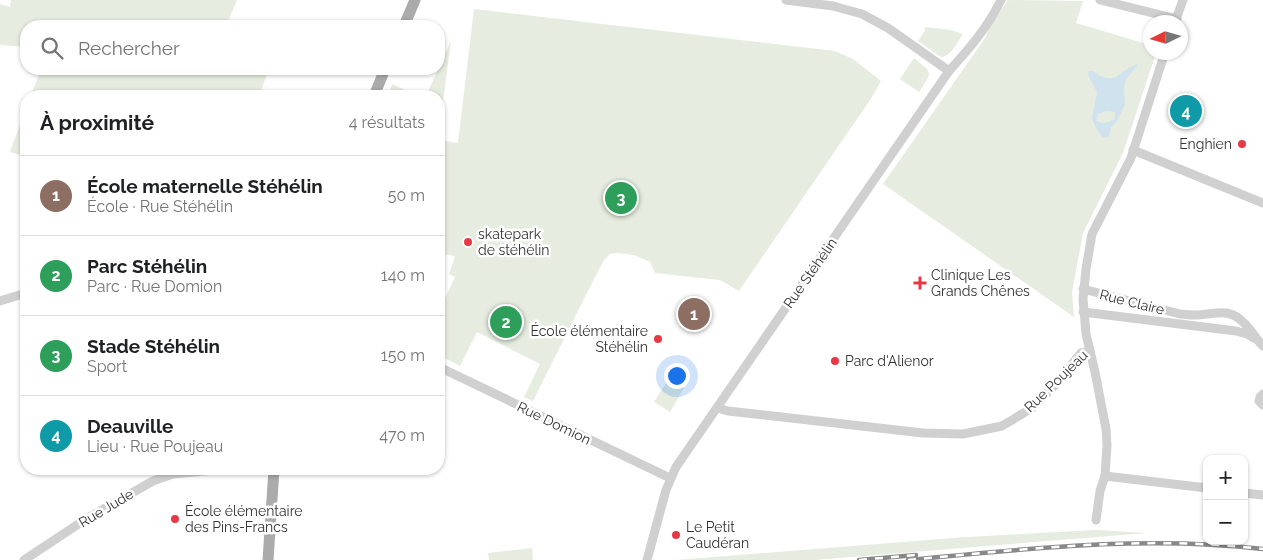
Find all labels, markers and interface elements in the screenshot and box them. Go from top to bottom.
north arrow [1143,15,1188,60]
search box [20,20,445,75]
icon: search [38,34,66,62]
text: Rechercher [78,37,180,59]
pin: 4 [1170,92,1202,130]
text: À proximité [40,110,154,135]
text: 4 résultats [349,113,425,132]
place label: Enghien [1179,136,1232,152]
marker: Enghien [1236,138,1248,150]
text: École maternelle Stéhélin [87,175,323,197]
pin: 3 [605,179,637,217]
text: 1 [52,186,60,205]
text: 50 m [388,186,425,205]
text: École · Rue Stéhélin [87,197,233,216]
place label: skatepark de stéhélin [478,226,549,258]
street label: Rue Stéhélin [780,235,840,311]
marker: skatepark de stéhélin [462,236,474,248]
text: Parc Stéhélin [87,255,207,277]
text: 2 [51,266,61,285]
text: 140 m [381,266,425,285]
place label: Clinique Les Grands Chênes [931,267,1030,299]
marker: Clinique Les Grands Chênes [913,276,927,290]
text: Parc · Rue Domion [87,277,222,296]
street label: Rue Claire [1098,286,1166,318]
pin: 1 [678,295,710,333]
pin: 2 [490,303,522,341]
place label: École élémentaire Stéhélin [530,322,648,355]
marker: École élémentaire Stéhélin [652,333,664,345]
text: Stade Stéhélin [87,335,220,357]
text: 3 [52,346,60,365]
text: 150 m [381,346,425,365]
street label: Rue Poujeau [1021,347,1091,415]
place label: Parc d'Alienor [845,353,934,369]
marker: Parc d'Alienor [829,355,841,367]
text: Sport [87,357,127,376]
your location [664,363,690,389]
street label: Rue Domion [515,398,593,448]
text: Deauville [87,415,173,437]
text: 4 [51,426,61,445]
text: 470 m [379,426,425,445]
text: Lieu · Rue Poujeau [87,437,223,456]
map controls [1203,455,1248,545]
button: + [1203,455,1248,500]
street label: Rue Jude [76,486,136,530]
button: − [1203,500,1248,545]
place label: École élémentaire des Pins-Francs [185,502,303,535]
marker: École élémentaire des Pins-Francs [169,513,181,525]
place label: Le Petit Caudéran [686,519,749,551]
marker: Le Petit Caudéran [670,529,682,541]

